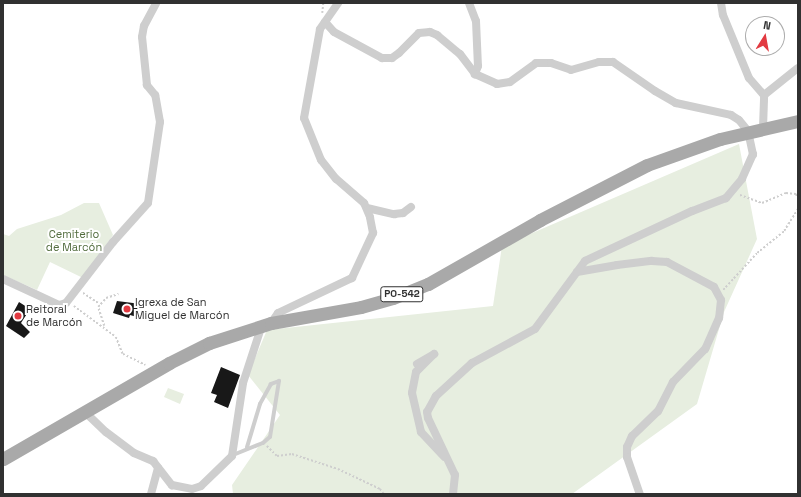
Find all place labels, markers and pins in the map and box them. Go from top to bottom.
place label: Igrexa de San Miguel de Marcón [135,296,229,322]
place label: Reitoral de Marcón [26,303,82,329]
marker: Igrexa de San Miguel de Marcón [122,304,132,314]
marker: Reitoral de Marcón [13,311,23,321]

